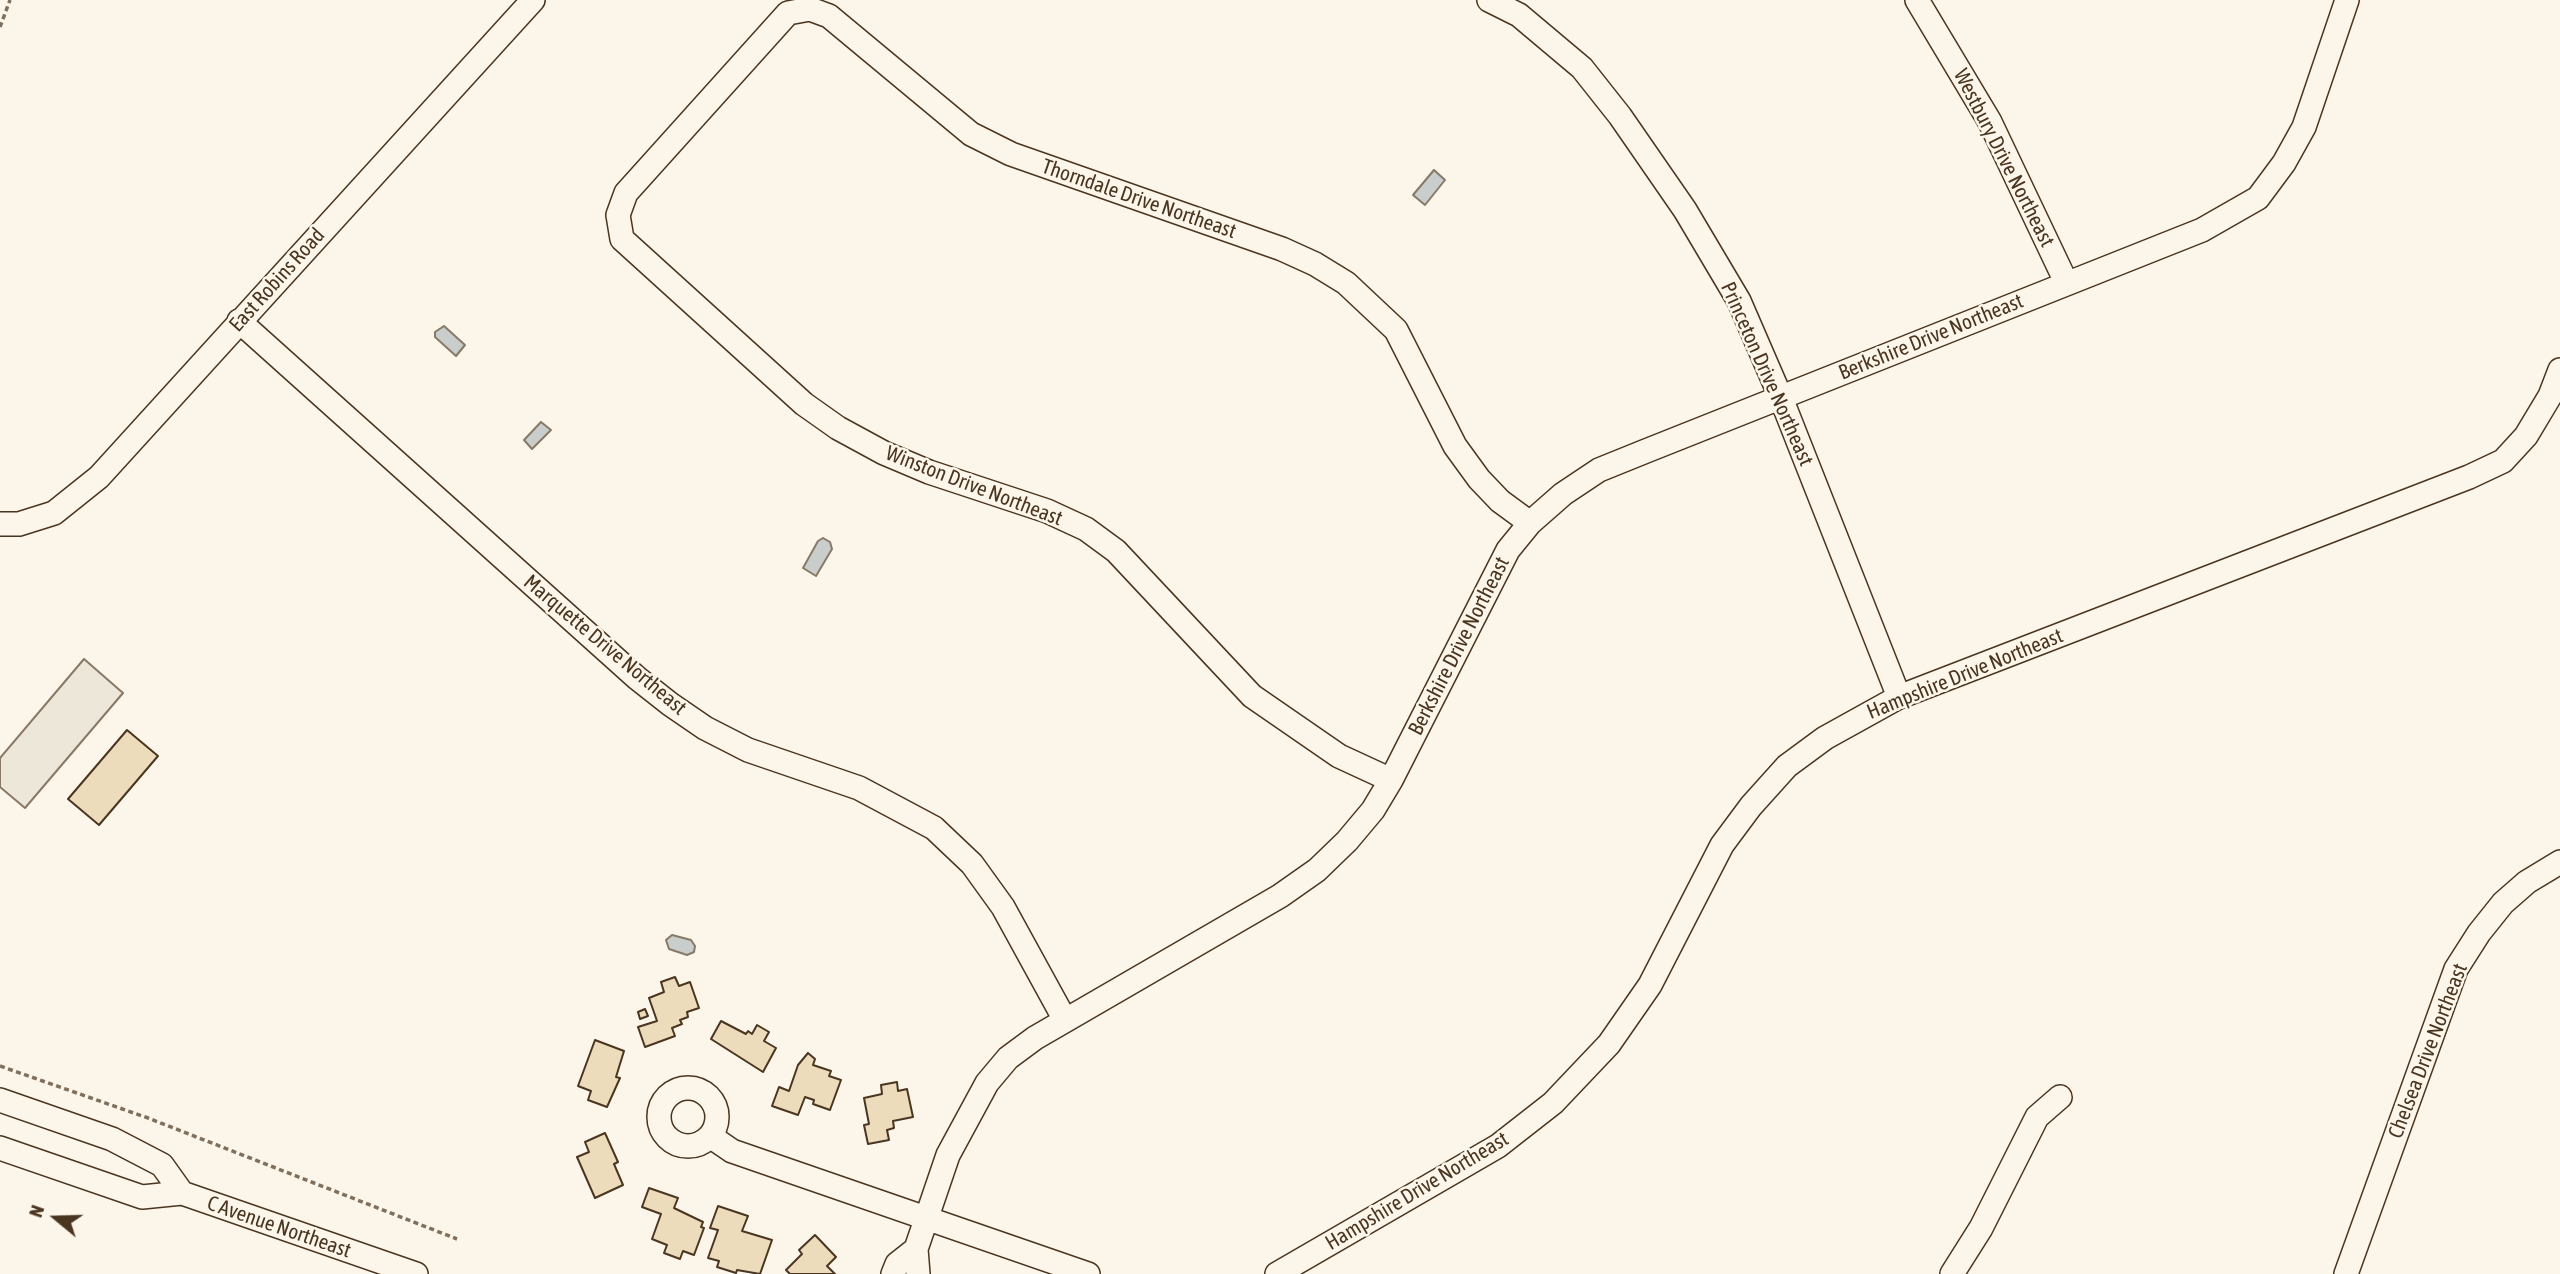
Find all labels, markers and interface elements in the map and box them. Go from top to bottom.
street label: Westbury Drive Northeast [1948,65,2060,251]
street label: Thorndale Drive Northeast [1039,154,1239,244]
street label: East Robins Road [224,223,330,337]
street label: Princeton Drive Northeast [1715,278,1819,470]
street label: Berkshire Drive Northeast [1835,288,2027,386]
street label: Winston Drive Northeast [882,441,1066,531]
street label: Berkshire Drive Northeast [1403,553,1515,739]
street label: Marquette Drive Northeast [518,570,692,720]
street label: Hampshire Drive Northeast [1863,623,2067,725]
street label: Chelsea Drive Northeast [2383,960,2473,1142]
street label: Hampshire Drive Northeast [1321,1126,1513,1256]
north arrow [21,1183,91,1253]
street label: C Avenue Northeast [204,1191,354,1263]
text: N [24,1202,48,1220]

